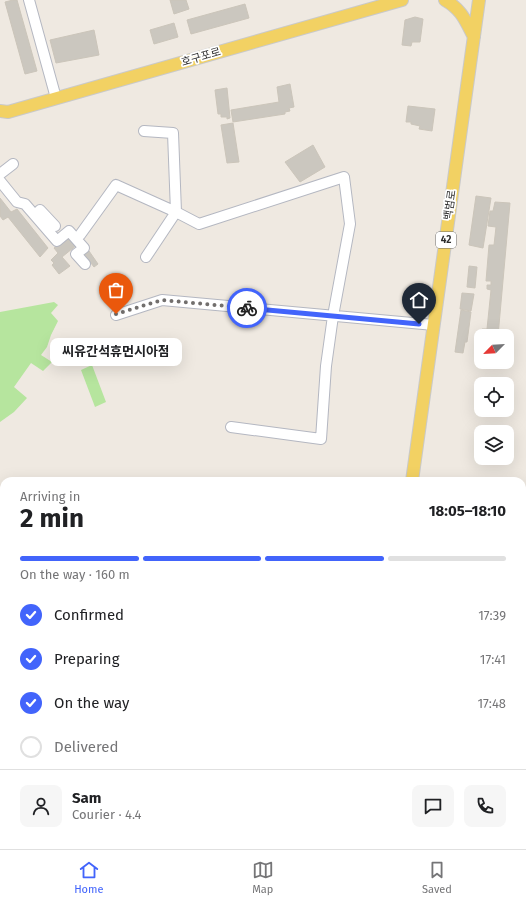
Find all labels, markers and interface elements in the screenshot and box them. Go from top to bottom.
street label: 호구포로 [180,45,222,69]
street label: 백범로 [441,189,459,221]
road number: 42 [436,232,456,248]
pin [99,273,133,314]
icon: bag [105,279,127,301]
pin [402,283,436,324]
courier [227,288,267,328]
icon: home [408,289,430,311]
icon: bike [236,297,258,319]
north arrow [474,329,514,369]
map controls [474,329,514,465]
callout: 씨유간석휴먼시아점 [50,338,182,366]
text: 씨유간석휴먼시아점 [62,344,170,359]
button: locate [474,377,514,417]
button: layers [474,425,514,465]
text: Arriving in [20,489,80,504]
text: 18:05–18:10 [429,502,506,520]
text: 2 min [20,503,84,534]
text: On the way · 160 m [20,567,130,582]
icon: check [20,604,42,626]
text: Confirmed [54,606,124,624]
text: 17:39 [478,608,506,623]
icon: check [20,648,42,670]
text: Preparing [54,650,119,668]
text: 17:41 [480,652,506,667]
icon: check [20,692,42,714]
text: On the way [54,694,129,712]
text: 17:48 [477,696,506,711]
text: Delivered [54,738,118,756]
button: person [20,785,62,827]
button: chat [412,785,454,827]
button: phone [464,785,506,827]
text: Sam [72,789,101,807]
text: Courier · 4.4 [72,807,142,822]
tab: Home [74,859,103,896]
tab: Map [252,859,274,896]
tab: Saved [422,859,452,896]

